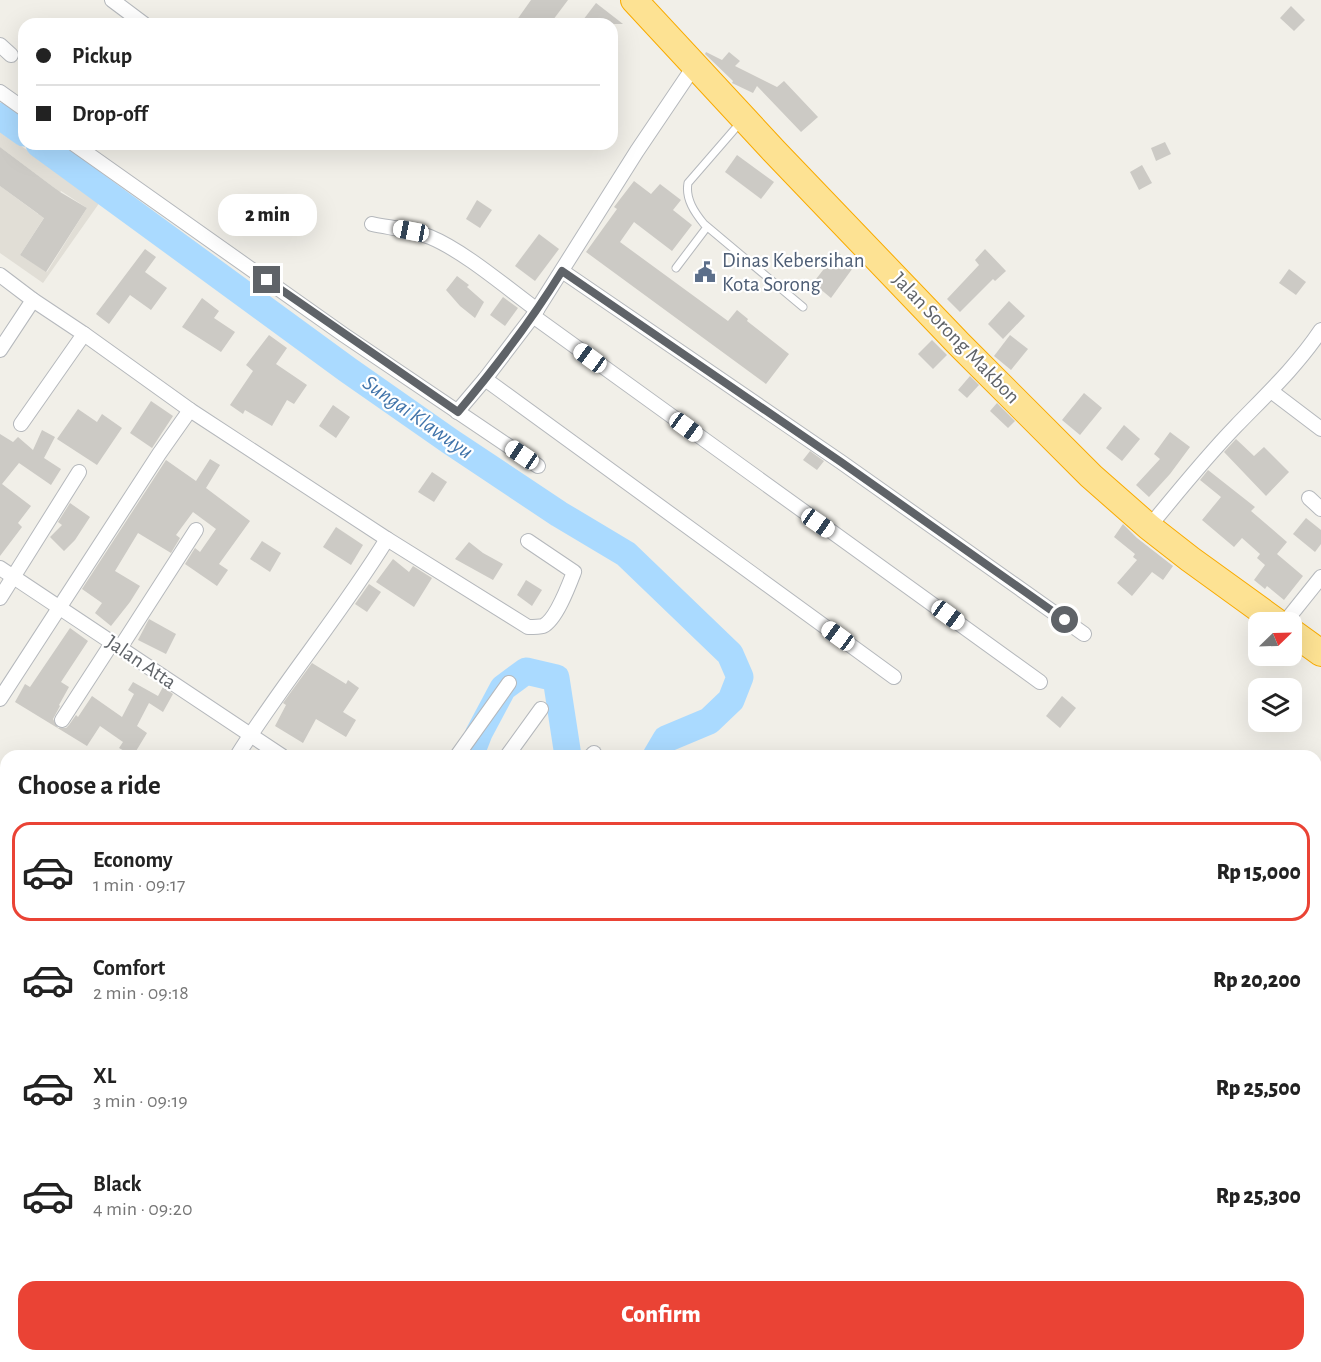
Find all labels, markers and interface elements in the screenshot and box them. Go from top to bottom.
text: Pickup [72,45,132,67]
text: Drop-off [72,103,148,125]
callout: 2 min [218,193,316,235]
text: 2 min [245,205,290,225]
car [392,219,430,243]
place label: Dinas Kebersihan Kota Sorong [722,250,864,295]
public building icon: Dinas Kebersihan Kota Sorong [693,260,717,284]
route end [253,266,280,293]
street label: Jalan Sorong Makbon [888,268,1024,408]
car [570,340,610,376]
water label: Sungai Klawuyu [359,371,477,463]
car [666,409,706,445]
car [502,437,542,473]
car [798,505,838,541]
car [928,597,968,633]
route start [1051,606,1078,633]
north arrow [1248,612,1302,666]
map controls [1248,612,1302,732]
car [818,618,858,654]
street label: Jalan Atta [102,631,180,693]
button: layers [1248,678,1302,732]
text: Choose a ride [18,772,161,799]
icon: car [21,845,75,899]
text: Economy [93,849,173,871]
text: Rp 15,000 [1216,861,1301,883]
text: 1 min · 09:17 [93,875,185,895]
icon: car [21,953,75,1007]
text: Comfort [93,957,165,979]
text: Rp 20,200 [1213,969,1301,991]
text: 2 min · 09:18 [93,983,189,1003]
icon: car [21,1061,75,1115]
text: XL [93,1065,116,1087]
text: Rp 25,500 [1216,1077,1301,1099]
text: 3 min · 09:19 [93,1091,188,1111]
icon: car [21,1169,75,1223]
text: Black [93,1173,141,1195]
text: Rp 25,300 [1216,1185,1301,1207]
text: 4 min · 09:20 [93,1199,192,1219]
button: Confirm [18,1281,1304,1350]

